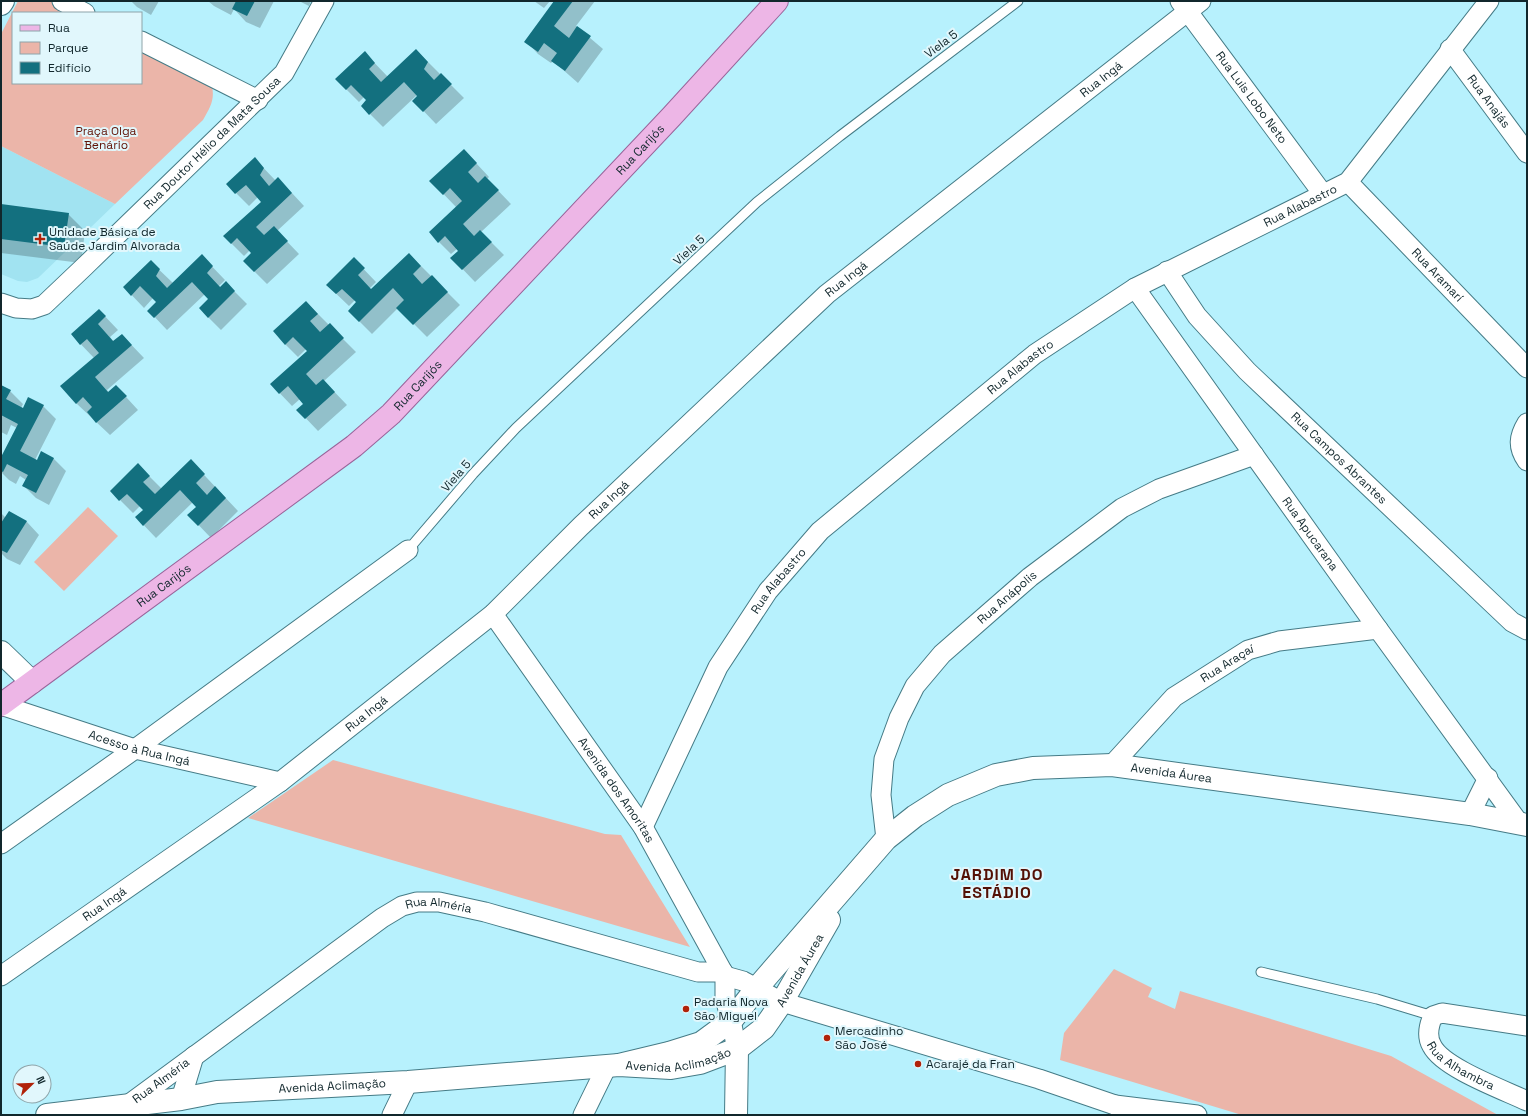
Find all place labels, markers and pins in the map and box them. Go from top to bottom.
place label: Unidade Básica de Saúde Jardim Alvorada [49,224,180,254]
marker: Unidade Básica de Saúde Jardim Alvorada [34,233,46,245]
place label: Padaria Nova São Miguel [694,994,768,1024]
marker: Padaria Nova São Miguel [681,1004,691,1014]
place label: Mercadinho São José [835,1023,904,1053]
marker: Mercadinho São José [822,1033,832,1043]
place label: Acarajé da Fran [926,1056,1015,1072]
marker: Acarajé da Fran [913,1059,923,1069]

